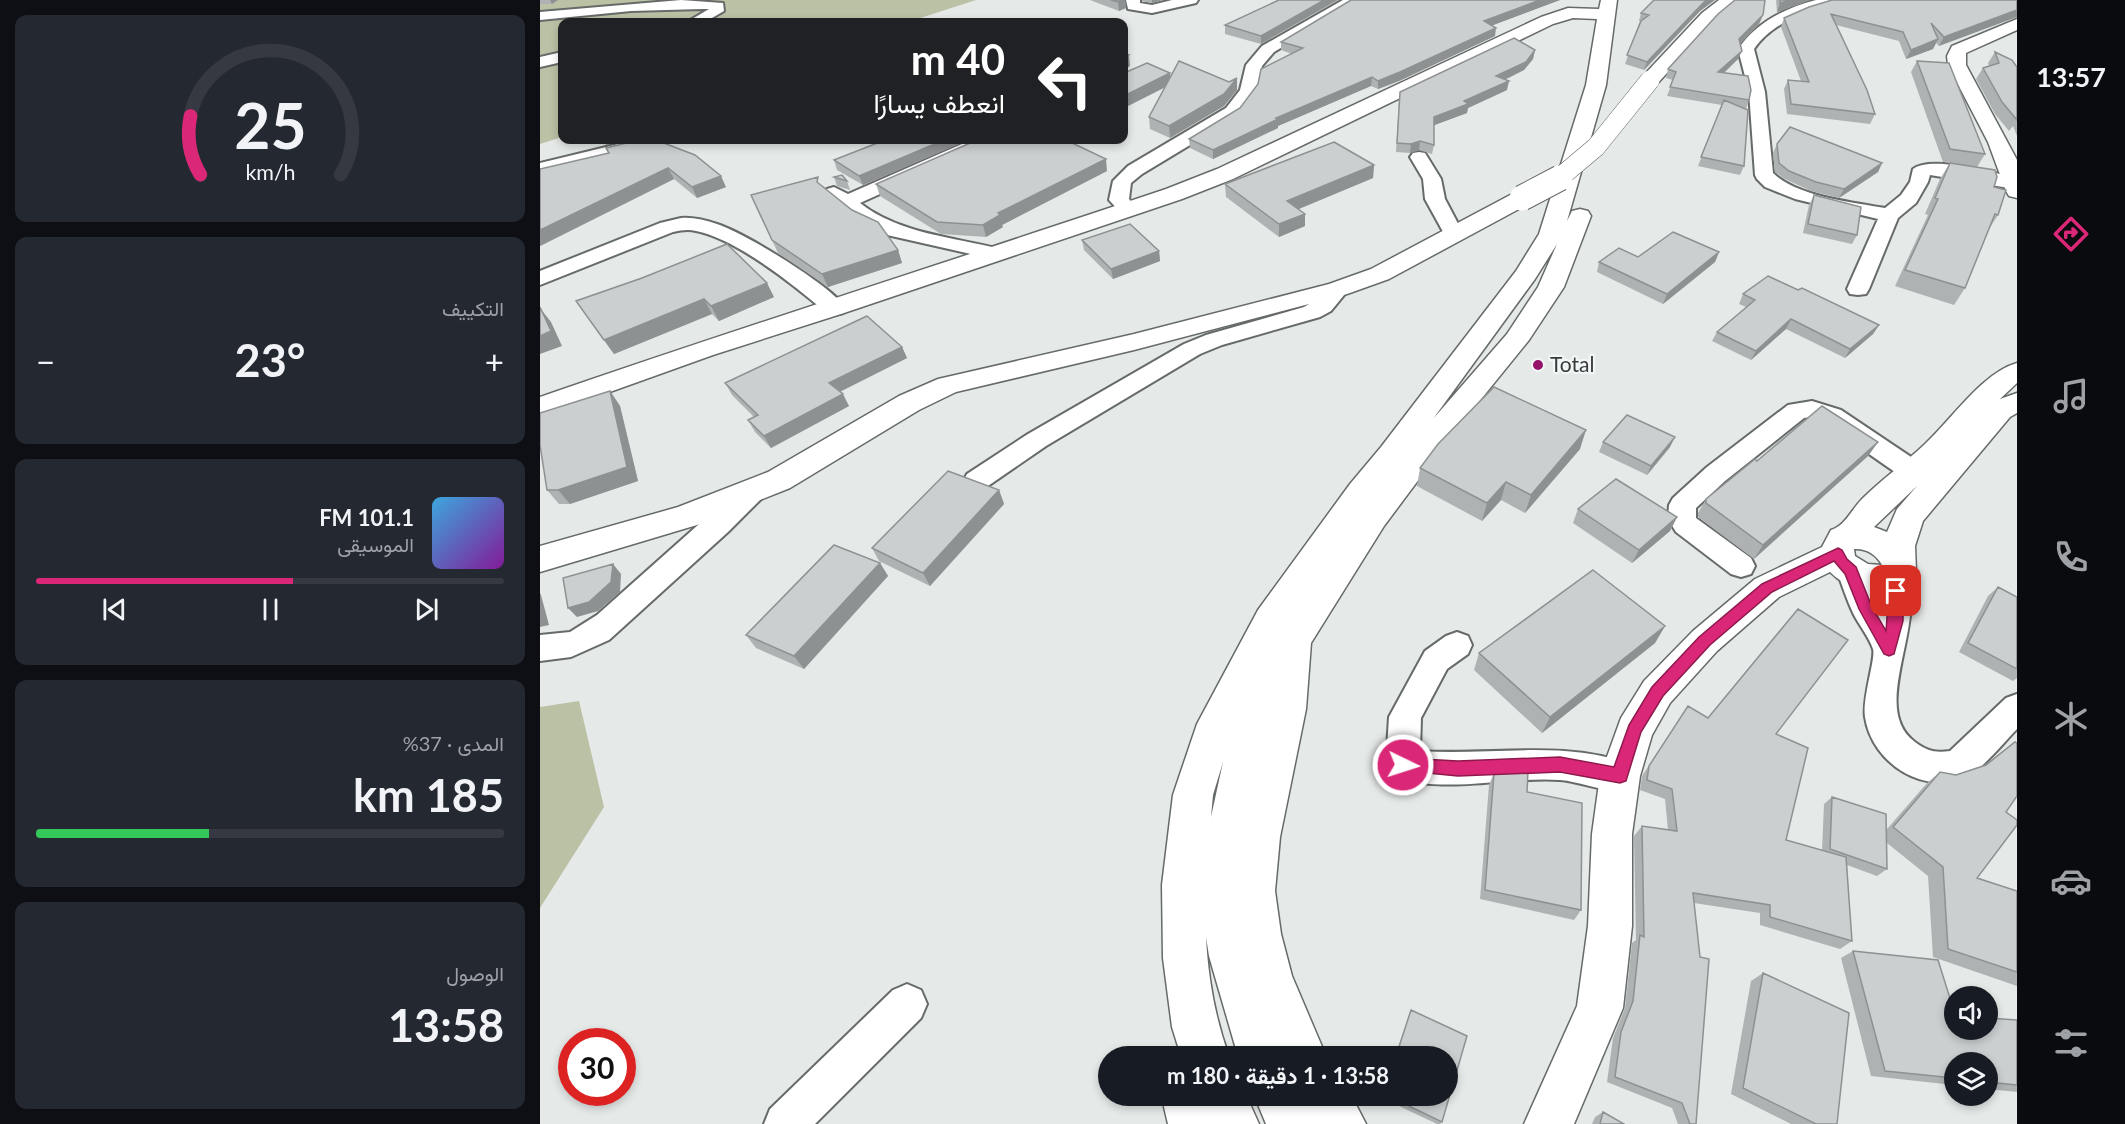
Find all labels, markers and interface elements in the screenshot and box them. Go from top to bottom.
text: 40 m [911,34,1005,84]
icon: left [1026,42,1104,120]
text: 13:57 [2036,60,2106,93]
text: انعطف يسارًا [873,86,1005,119]
text: 25 [234,88,306,163]
text: km/h [245,160,295,186]
icon: directions [2050,213,2092,255]
text: التكييف [442,296,504,320]
text: 23° [235,333,305,387]
text: − [36,341,55,381]
text: + [485,341,504,381]
place label: Total [1550,351,1594,376]
marker: Total [1531,358,1545,372]
icon: music [2050,375,2092,417]
text: 101.1 FM [319,504,414,531]
text: الموسيقى [337,532,414,556]
icon: phone [2050,536,2092,578]
pin [1870,565,1921,616]
icon: arrive [1879,574,1912,607]
icon: previous [98,593,131,626]
icon: pause [254,593,287,626]
icon: next [410,593,443,626]
icon: climate [2050,698,2092,740]
text: المدى · 37% [403,731,504,755]
position arrow [1371,733,1435,797]
text: 185 km [353,768,504,822]
icon: car [2050,860,2092,902]
text: الوصول [446,961,504,985]
map controls [1944,986,1998,1106]
button: sound [1944,986,1998,1040]
text: 13:58 [388,998,504,1052]
icon: filters [2050,1022,2092,1064]
speed limit sign: 30 [558,1028,636,1106]
button: layers [1944,1052,1998,1106]
text: 13:58 · 1 دقيقة · 180 m [1167,1062,1389,1089]

